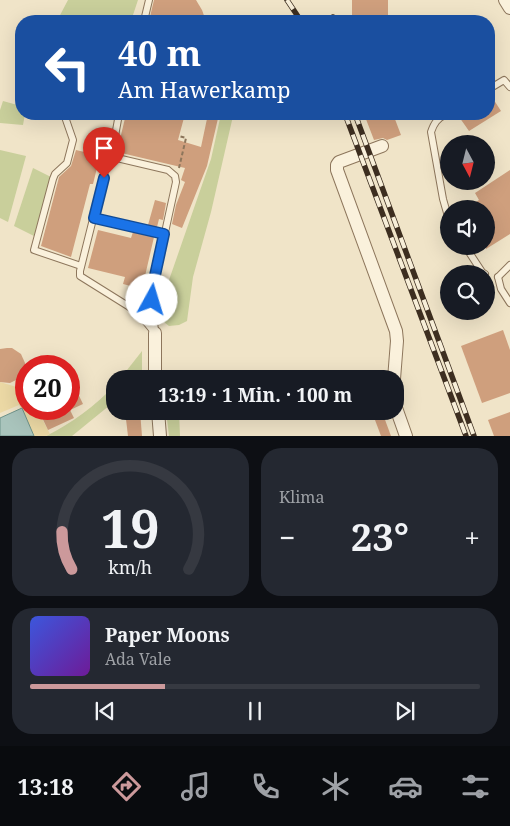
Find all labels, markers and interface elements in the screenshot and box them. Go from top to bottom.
text: 40 m [118,29,201,76]
icon: left [35,35,100,100]
text: Am Hawerkamp [118,74,291,104]
pin [83,127,125,178]
icon: arrive [90,134,118,162]
north arrow [440,135,495,190]
map controls [440,135,495,320]
button: sound [440,200,495,255]
button: search [440,265,495,320]
position arrow [125,273,177,325]
speed limit sign: 20 [15,355,80,420]
text: 13:19 · 1 Min. · 100 m [158,382,352,408]
text: Klima [279,486,324,508]
text: 19 [101,492,160,563]
text: 23° [351,510,409,562]
text: − [279,518,295,556]
text: + [464,518,480,556]
text: km/h [109,555,152,579]
text: Paper Moons [105,622,230,648]
text: Ada Vale [105,648,171,670]
icon: previous [91,697,119,725]
icon: pause [241,697,269,725]
icon: next [391,697,419,725]
icon: directions [109,769,144,804]
icon: music [178,769,213,804]
icon: phone [248,769,283,804]
icon: climate [318,769,353,804]
icon: car [388,769,423,804]
icon: filters [458,769,493,804]
text: 13:18 [17,771,74,801]

